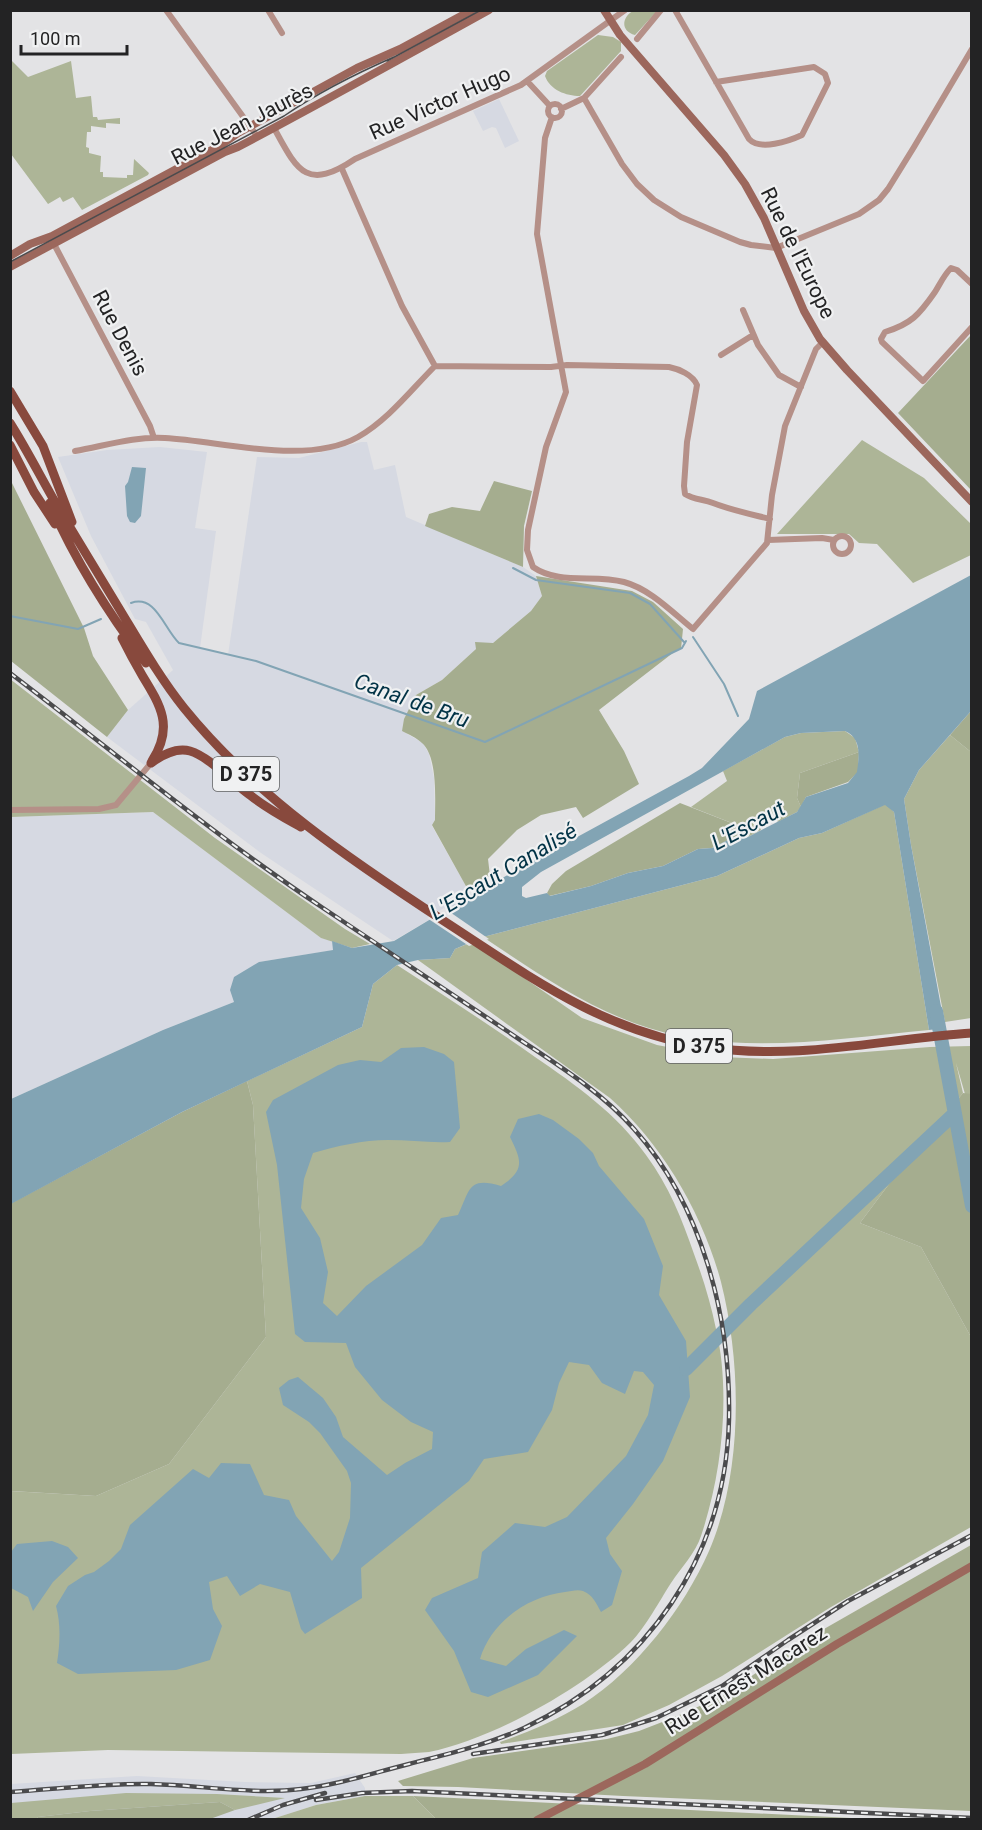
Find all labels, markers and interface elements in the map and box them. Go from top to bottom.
scale bar [21,18,128,56]
text: 100 m [30,28,81,49]
street label: Rue Victor Hugo [366,61,514,145]
street label: Rue Jean Jaurès [167,78,317,170]
street label: Rue de l'Europe [756,183,840,323]
street label: Rue Denis [87,286,153,380]
water label: Canal de Bru [351,668,473,733]
road number: D 375 [213,757,279,791]
water label: L'Escaut [707,795,790,855]
water label: L'Escaut Canalisé [425,818,581,925]
road number: D 375 [666,1029,732,1063]
street label: Rue Ernest Macarez [661,1620,831,1740]

